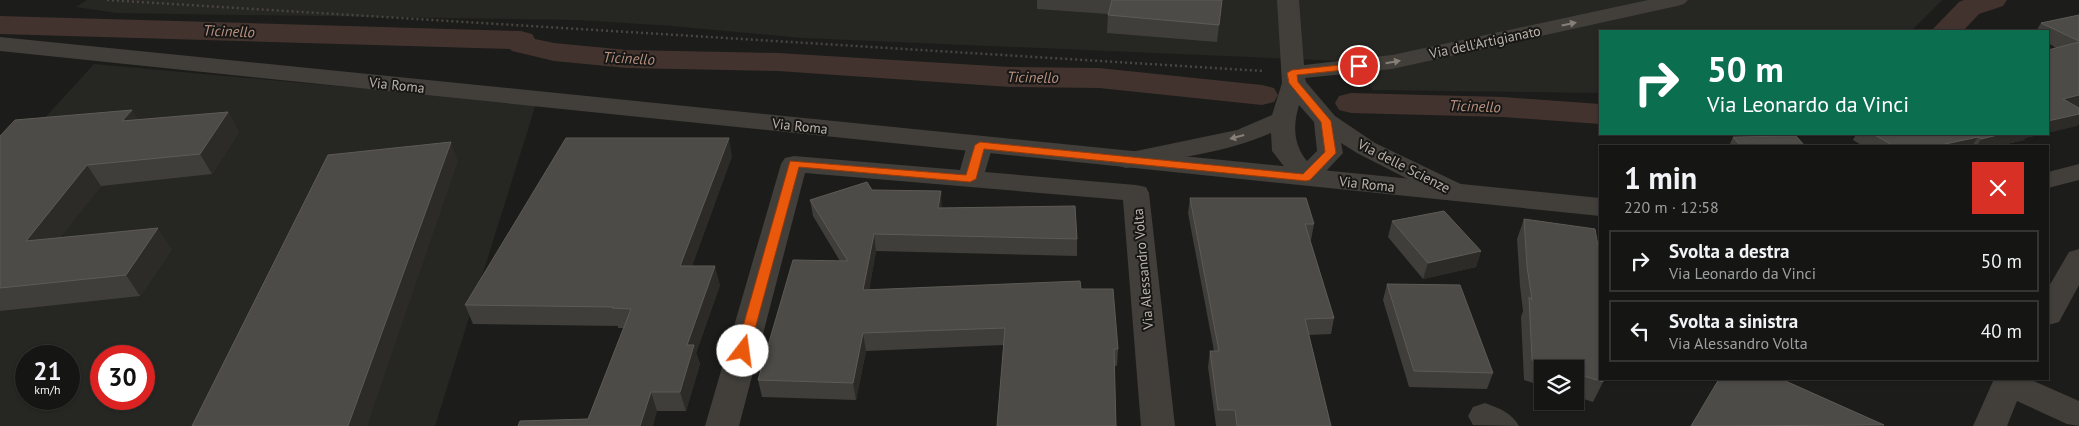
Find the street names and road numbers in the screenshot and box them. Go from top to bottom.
street label: Via dell'Artigianato [1427,21,1542,63]
street label: Via Roma [367,73,426,97]
street label: Via Roma [770,114,829,138]
street label: Via delle Scienze [1354,134,1453,197]
street label: Via Roma [1337,172,1396,196]
street label: Via Alessandro Volta [1129,208,1157,331]

